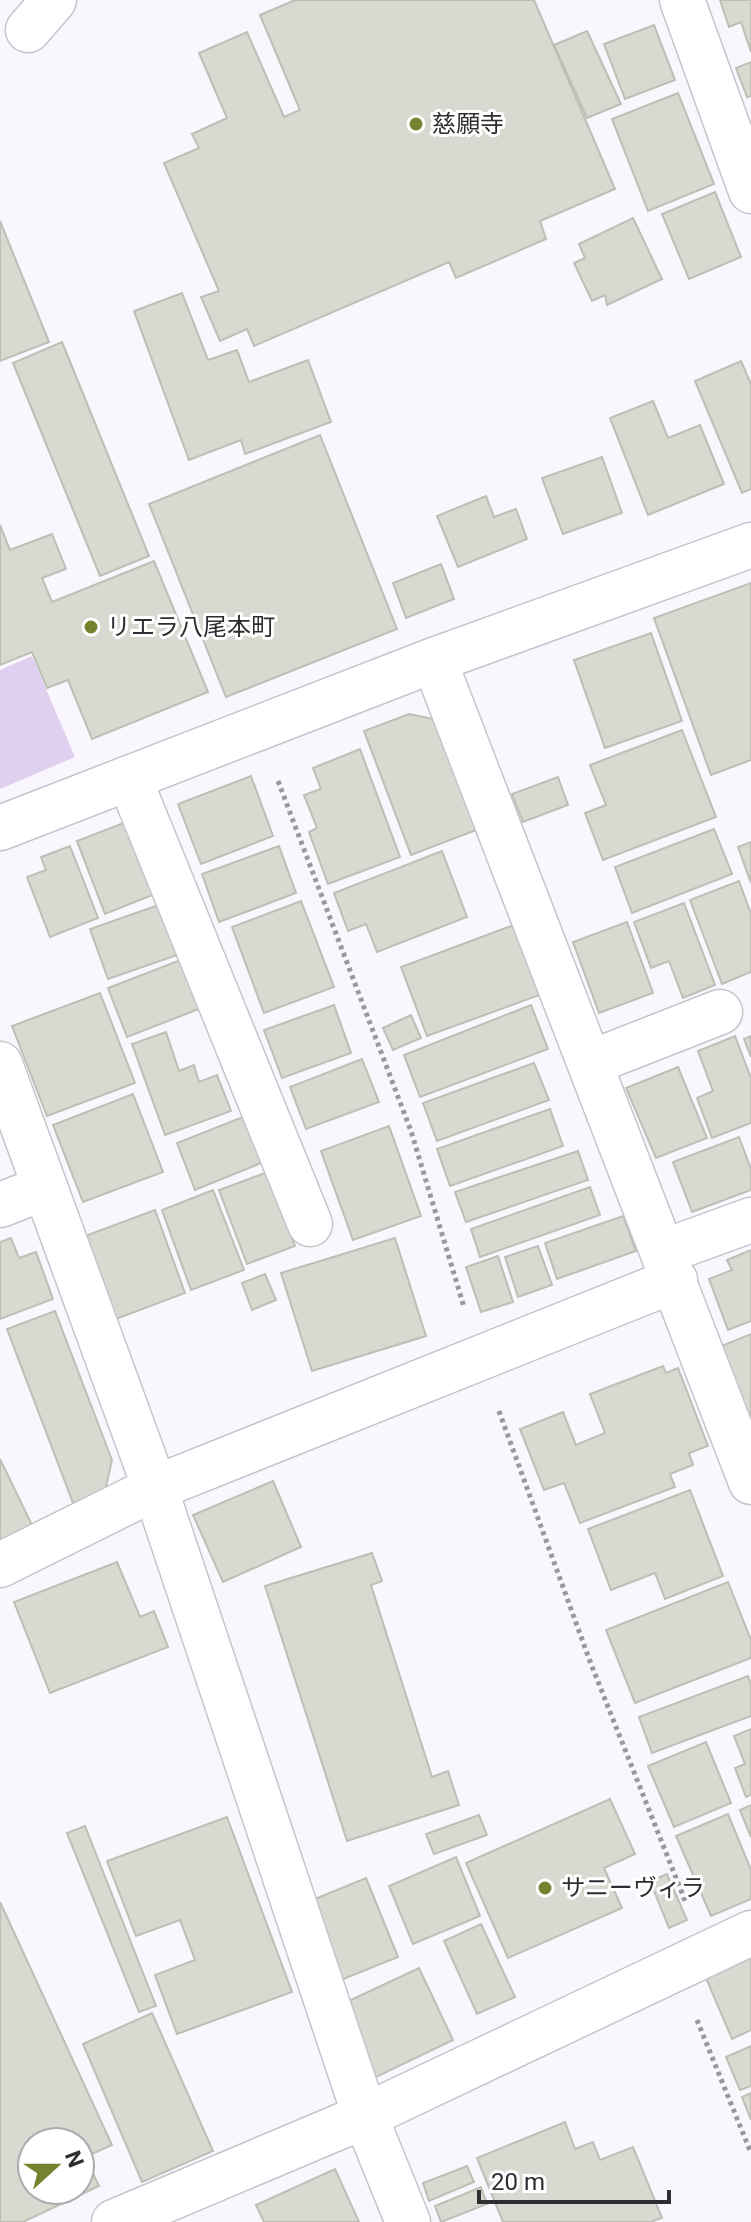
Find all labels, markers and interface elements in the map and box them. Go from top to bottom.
place label: 慈願寺 [432,110,504,138]
marker: 慈願寺 [407,115,425,133]
place label: リエラ八尾本町 [107,613,275,641]
marker: リエラ八尾本町 [82,618,100,636]
place label: サニーヴィラ [561,1874,705,1902]
marker: サニーヴィラ [536,1879,554,1897]
north arrow [16,2126,96,2206]
text: N [60,2147,89,2171]
scale bar [479,2154,669,2204]
text: 20 m [491,2168,545,2196]

